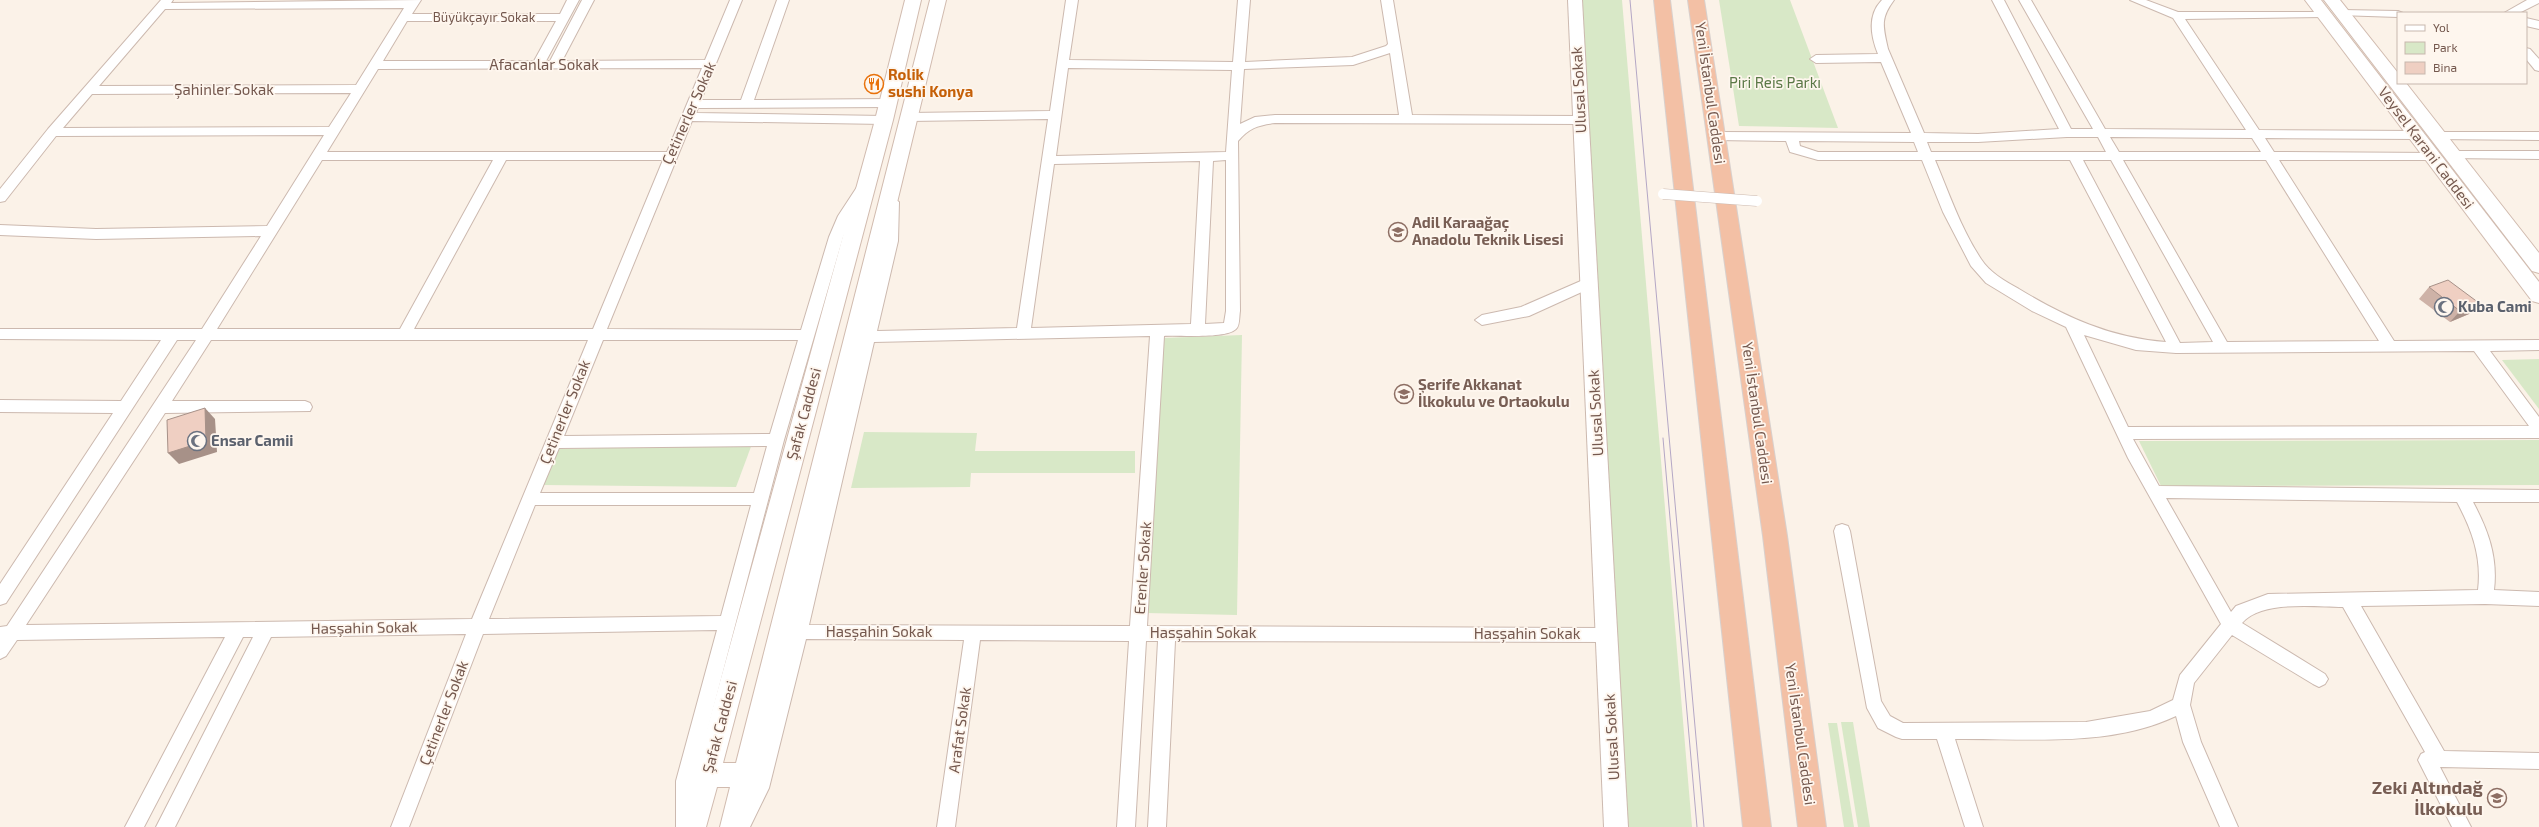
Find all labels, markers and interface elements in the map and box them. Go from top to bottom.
street label: Büyükçayır Sokak [433,9,536,26]
legend [2397,12,2527,84]
text: Yol [2433,20,2450,34]
street label: Yeni İstanbul Caddesi [1692,21,1730,165]
text: Park [2433,40,2458,54]
street label: Ulusal Sokak [1567,46,1589,134]
street label: Afacanlar Sokak [489,55,599,73]
street label: Çetinerler Sokak [657,58,720,167]
text: Bina [2433,60,2457,74]
place label: Rolik sushi Konya [888,65,973,101]
restaurant icon: Rolik sushi Konya [863,73,885,95]
park label: Piri Reis Parkı [1729,73,1821,91]
street label: Şahinler Sokak [174,80,274,99]
street label: Veysel Karani Caddesi [2375,83,2479,212]
place label: Adil Karaağaç Anadolu Teknik Lisesi [1412,213,1564,248]
school or university icon: Adil Karaağaç Anadolu Teknik Lisesi [1387,221,1409,243]
mosque icon: Kuba Cami [2433,296,2455,318]
place label: Kuba Cami [2458,297,2532,315]
street label: Yeni İstanbul Caddesi [1739,341,1777,485]
street label: Çetinerler Sokak [535,357,594,467]
street label: Şafak Caddesi [782,366,825,462]
street label: Ulusal Sokak [1584,369,1606,457]
place label: Şerife Akkanat İlkokulu ve Ortaokulu [1418,375,1570,410]
school or university icon: Şerife Akkanat İlkokulu ve Ortaokulu [1393,383,1415,405]
mosque icon: Ensar Camii [186,430,208,452]
place label: Ensar Camii [211,431,293,449]
street label: Erenler Sokak [1130,521,1154,615]
street label: Hasşahin Sokak [310,617,418,638]
street label: Hasşahin Sokak [826,622,933,641]
street label: Hasşahin Sokak [1150,623,1257,642]
street label: Hasşahin Sokak [1474,624,1581,643]
street label: Çetinerler Sokak [415,657,472,768]
street label: Yeni İstanbul Caddesi [1782,662,1820,806]
street label: Şafak Caddesi [698,679,741,775]
street label: Arafat Sokak [944,685,974,774]
street label: Ulusal Sokak [1600,693,1622,781]
place label: Zeki Altındağ İlkokulu [2372,776,2484,819]
school or university icon: Zeki Altındağ İlkokulu [2486,787,2508,809]

